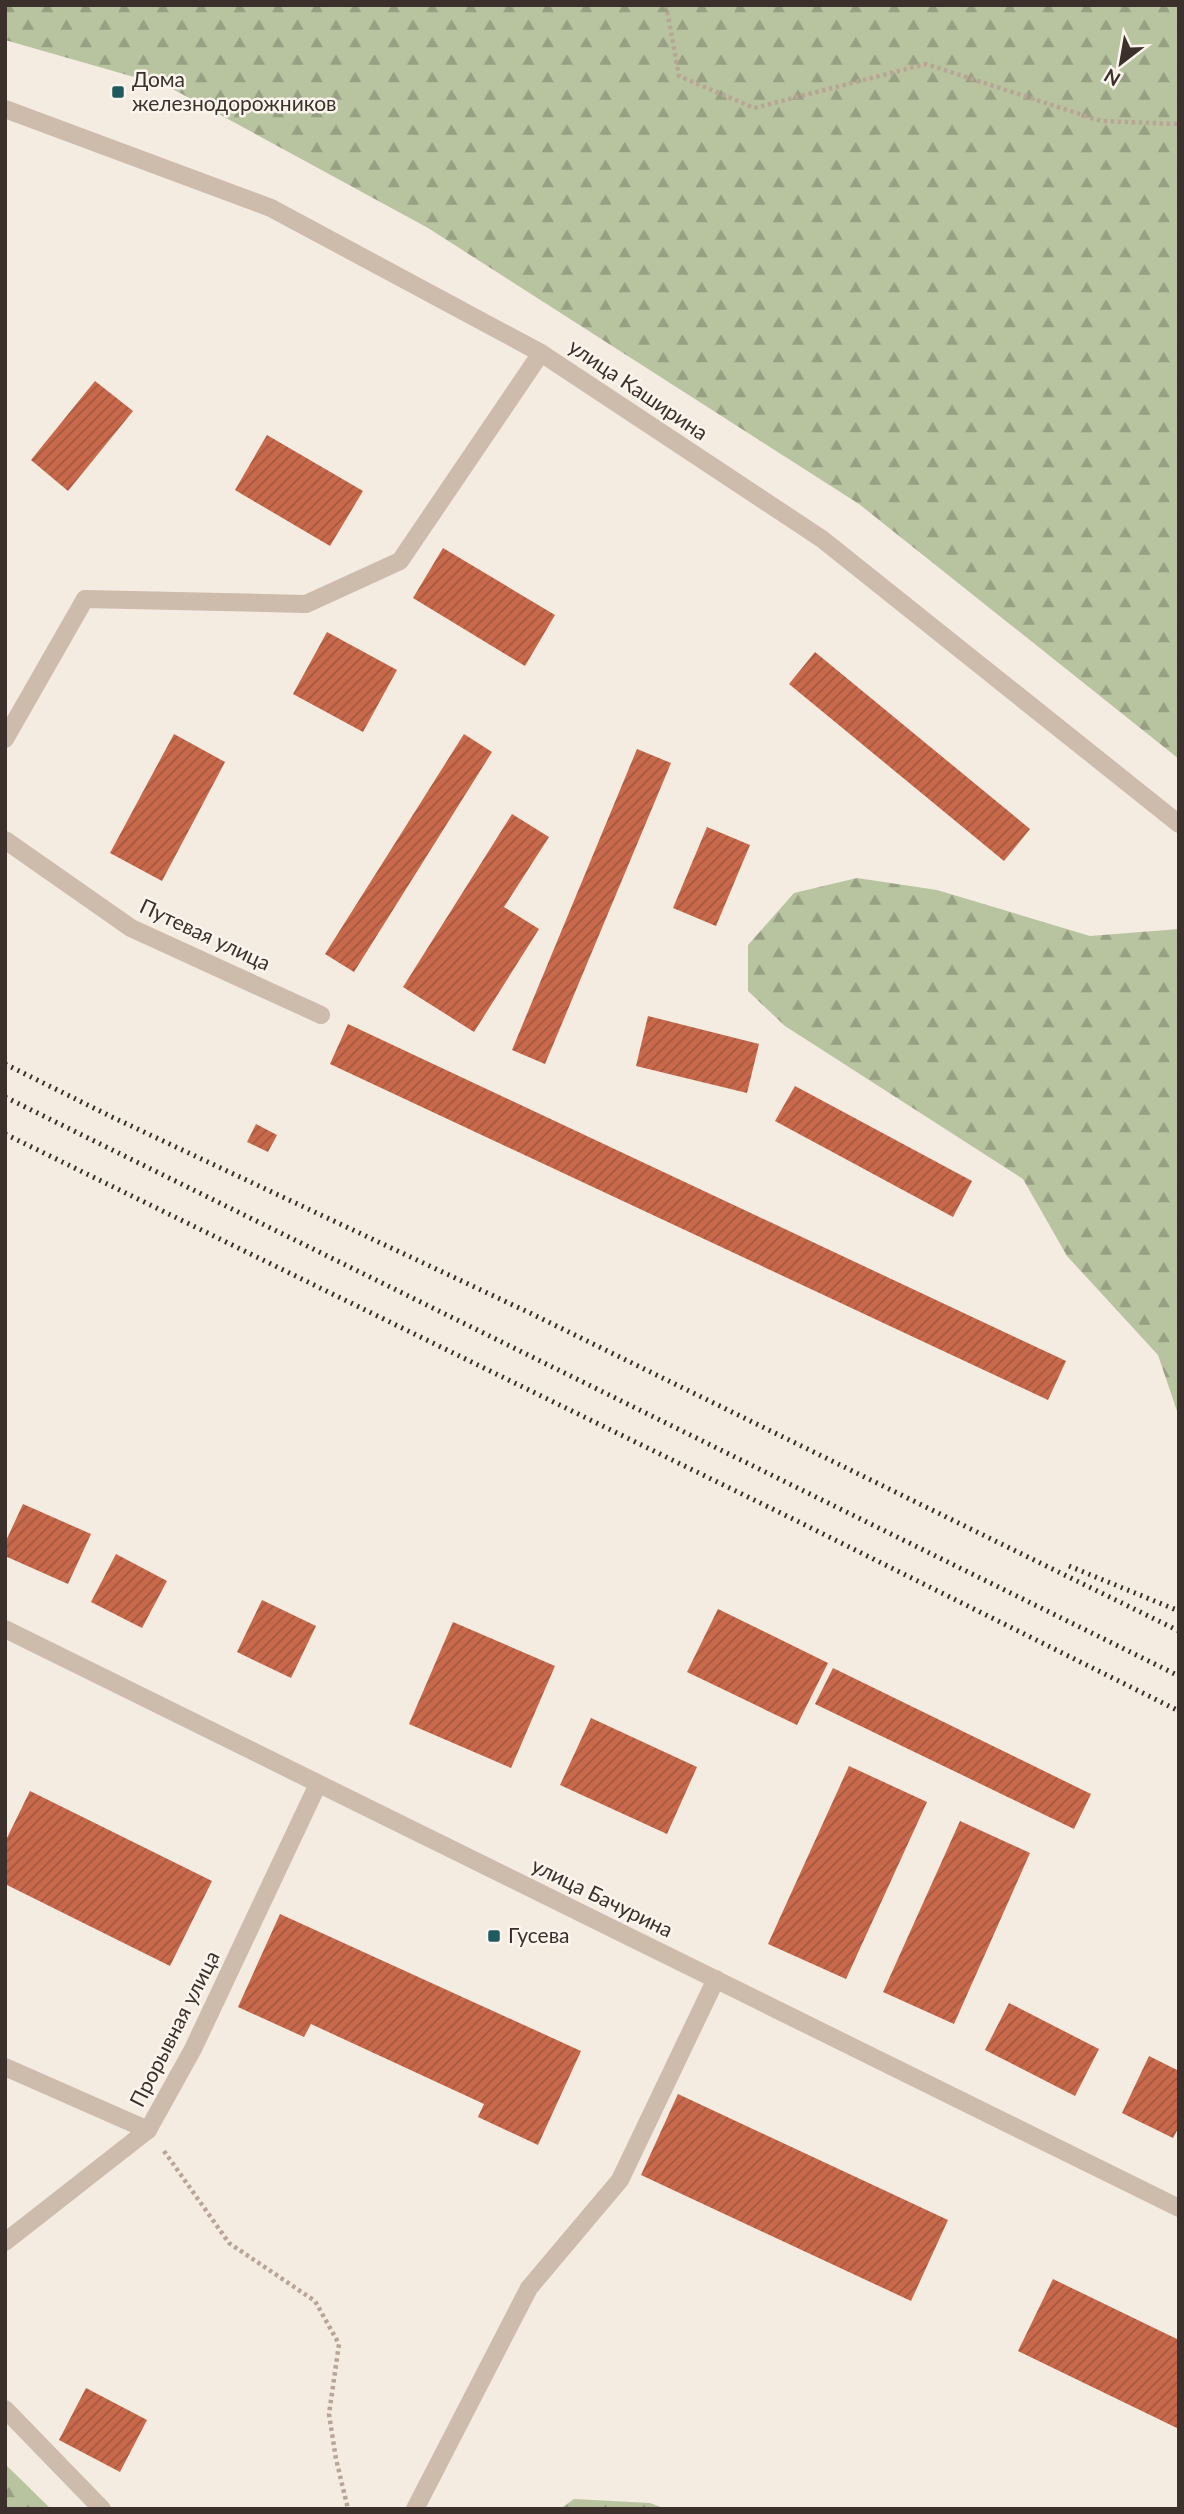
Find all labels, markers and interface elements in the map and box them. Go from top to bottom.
north arrow [1086,28,1156,98]
text: N [1100,64,1124,92]
place label: Дома железнодорожников [132,66,337,115]
marker: Дома железнодорожников [110,84,126,100]
street label: улица Каширина [564,333,713,445]
street label: Путевая улица [136,892,275,975]
street label: улица Бачурина [528,1852,677,1942]
place label: Гусева [508,1922,570,1947]
marker: Гусева [486,1928,502,1944]
street label: Прорывная улица [124,1946,224,2110]

